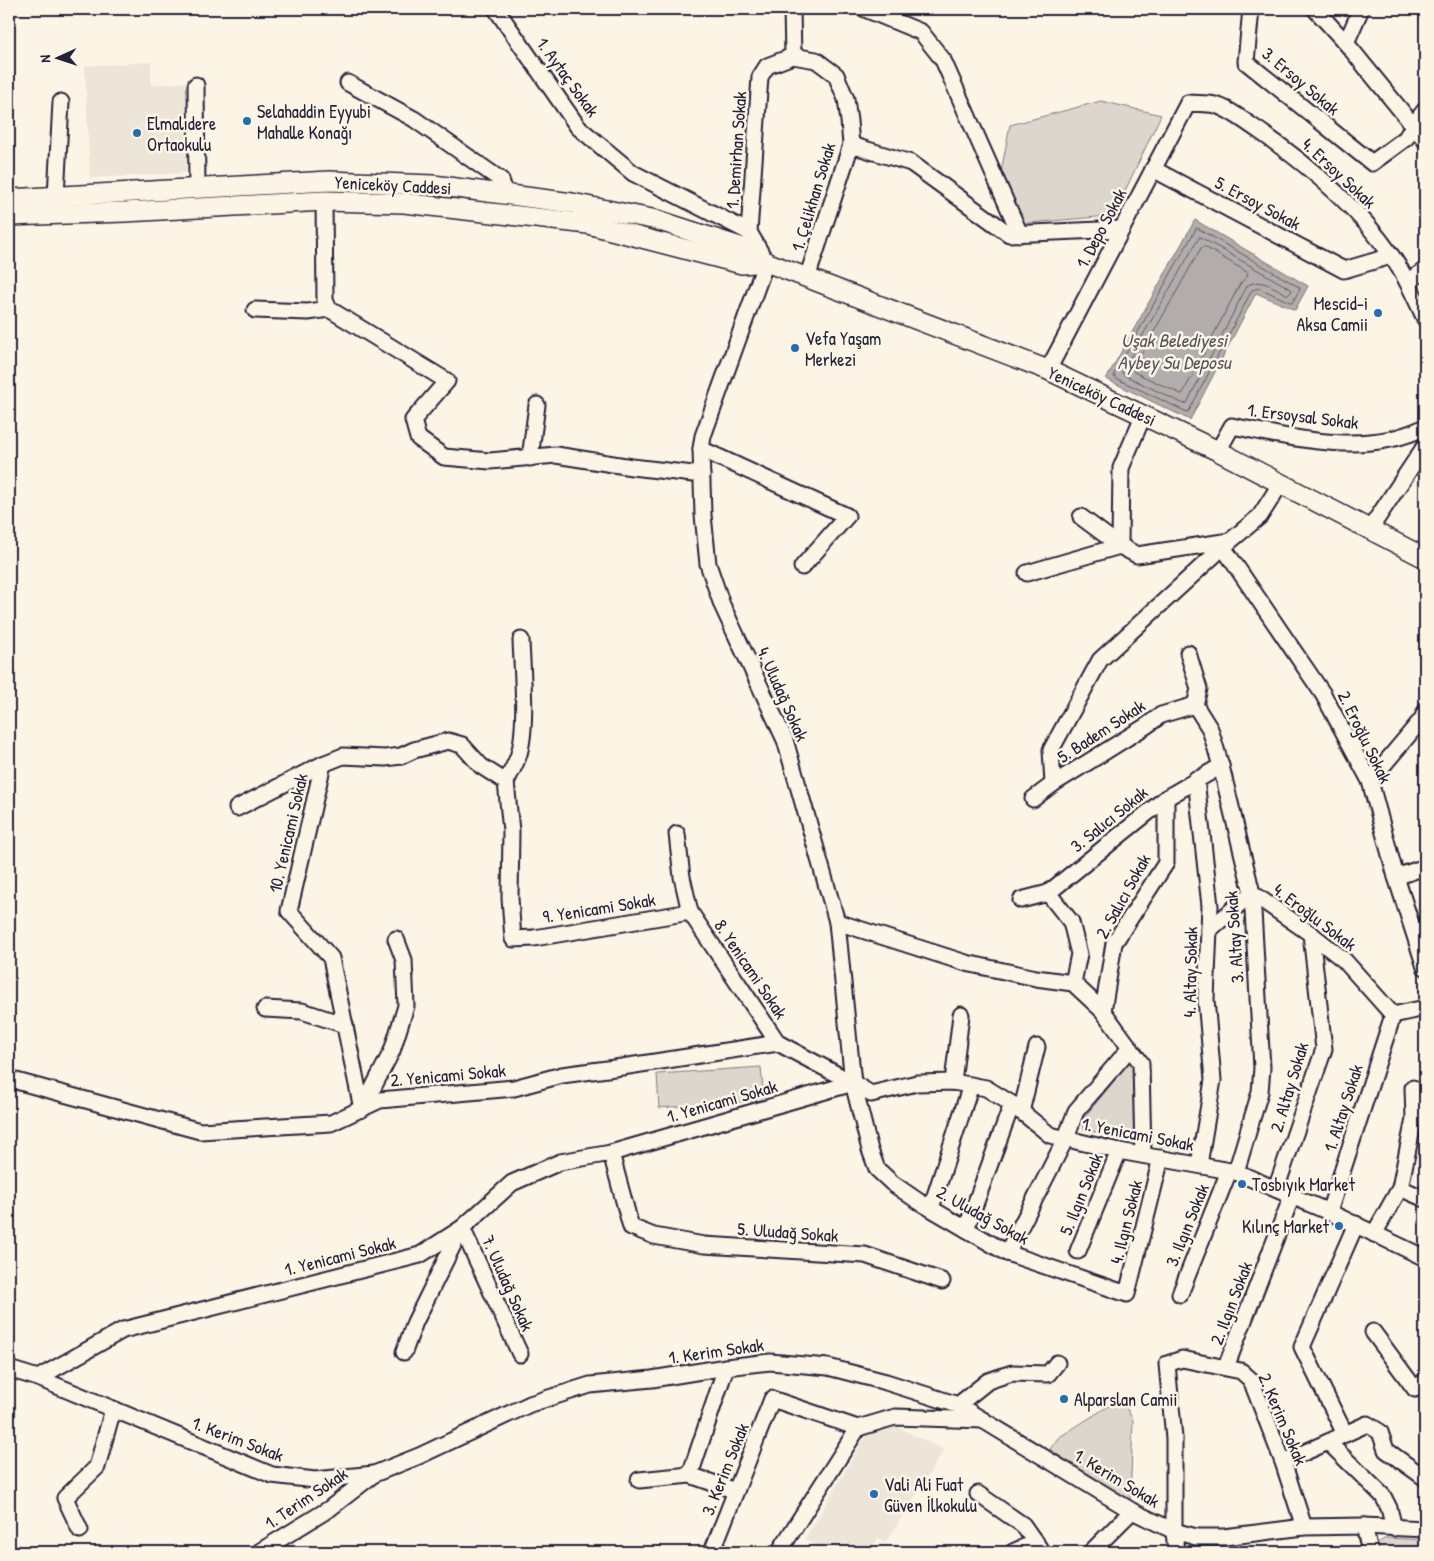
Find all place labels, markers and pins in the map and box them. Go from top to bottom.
place label: Selahaddin Eyyubi Mahalle Konağı [257,99,371,145]
place label: Elmalıdere Ortaokulu [147,111,216,157]
marker: Selahaddin Eyyubi Mahalle Konağı [241,115,253,127]
marker: Elmalıdere Ortaokulu [131,127,143,139]
place label: Mescid-i Aksa Camii [1296,291,1368,337]
marker: Mescid-i Aksa Camii [1372,307,1384,319]
place label: Vefa Yaşam Merkezi [805,326,881,372]
marker: Vefa Yaşam Merkezi [789,342,801,354]
place label: Tosbıyık Market [1252,1172,1356,1197]
marker: Tosbıyık Market [1236,1178,1248,1190]
place label: Kılınç Market [1242,1214,1330,1239]
marker: Kılınç Market [1333,1220,1345,1232]
place label: Alparslan Camii [1074,1387,1178,1412]
marker: Alparslan Camii [1058,1393,1070,1405]
place label: Vali Ali Fuat Güven İlkokulu [884,1472,977,1518]
marker: Vali Ali Fuat Güven İlkokulu [868,1488,880,1500]

